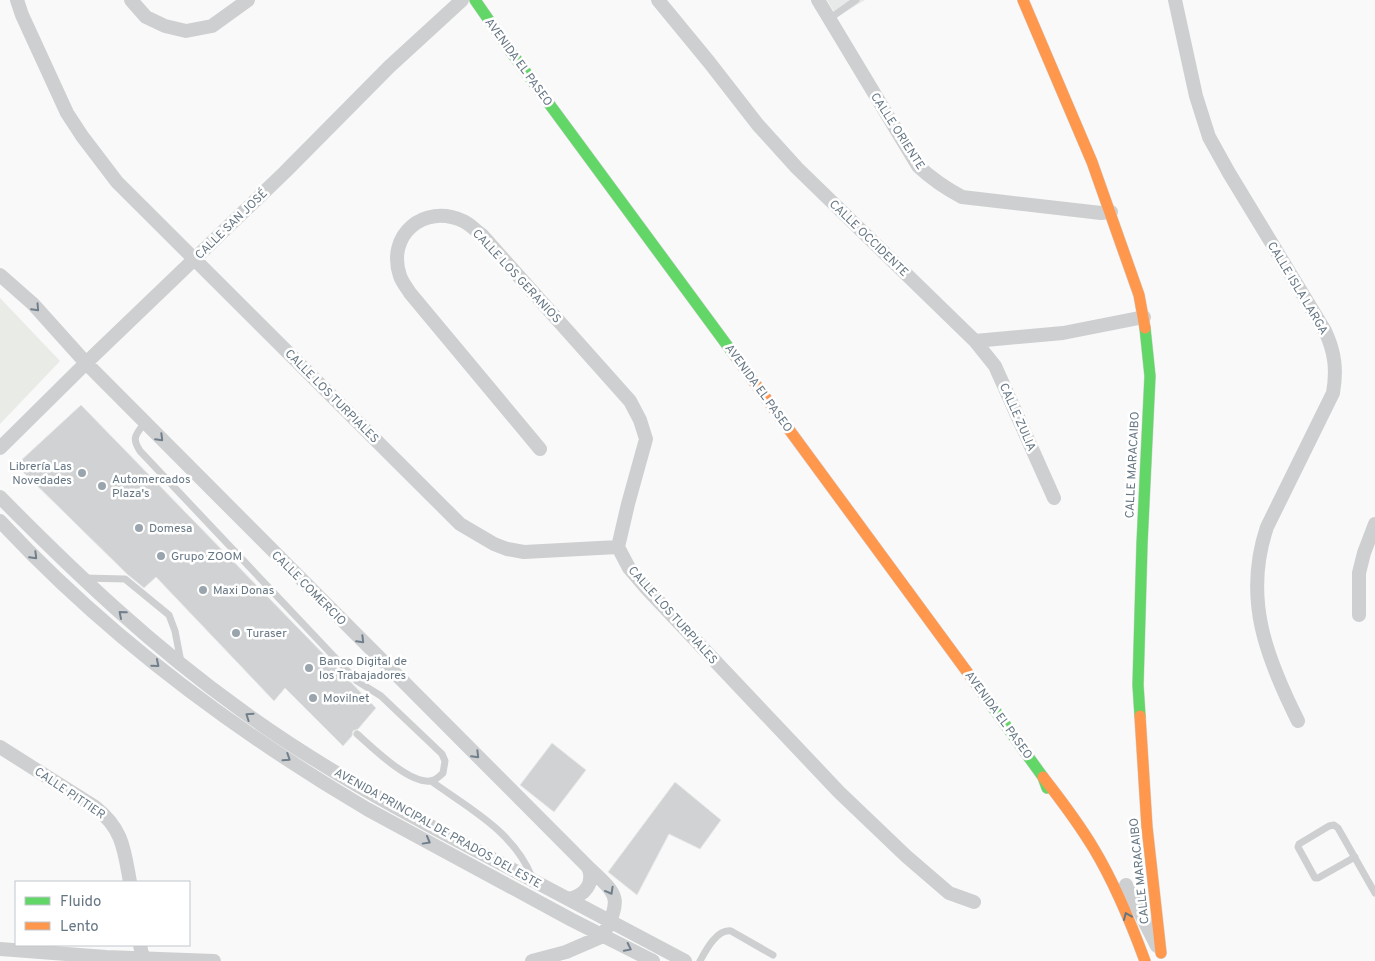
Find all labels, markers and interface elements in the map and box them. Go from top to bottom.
street label: AVENIDA EL PASEO [481,15,556,110]
street label: CALLE ORIENTE [866,90,928,173]
street label: CALLE SAN JOSÉ [192,186,271,263]
street label: CALLE OCCIDENTE [825,197,911,281]
street label: CALLE LOS GERANIOS [468,226,564,327]
street label: CALLE ISLA LARGA [1263,239,1331,338]
one-way arrow [30,302,39,311]
street label: AVENIDA EL PASEO [721,341,796,436]
street label: CALLE LOS TURPIALES [281,346,382,447]
street label: CALLE ZULIA [995,381,1039,454]
street label: CALLE MARACAIBO [1122,411,1144,519]
one-way arrow [155,432,164,441]
place label: Librería Las Novedades [9,459,72,489]
marker: Librería Las Novedades [76,467,88,479]
place label: Automercados Plaza's [112,472,191,502]
marker: Automercados Plaza's [96,480,108,492]
place label: Domesa [149,521,192,537]
marker: Domesa [133,522,145,534]
street label: CALLE COMERCIO [267,548,349,630]
place label: Grupo ZOOM [171,549,242,565]
one-way arrow [28,550,37,559]
marker: Grupo ZOOM [155,550,167,562]
street label: CALLE LOS TURPIALES [624,563,721,668]
place label: Maxi Donas [213,583,274,599]
marker: Maxi Donas [197,584,209,596]
one-way arrow [118,611,127,620]
place label: Turaser [246,626,287,642]
marker: Turaser [230,627,242,639]
one-way arrow [355,635,364,644]
place label: Banco Digital de los Trabajadores [319,654,407,684]
one-way arrow [150,658,159,667]
marker: Banco Digital de los Trabajadores [303,662,315,674]
street label: AVENIDA EL PASEO [961,668,1036,763]
place label: Movilnet [323,691,369,707]
marker: Movilnet [307,692,319,704]
one-way arrow [245,713,254,722]
one-way arrow [470,750,479,759]
one-way arrow [282,752,291,761]
street label: CALLE PITTIER [31,764,108,823]
street label: AVENIDA PRINCIPAL DE PRADOS DEL ESTE [331,765,544,893]
street label: CALLE MARACAIBO [1126,817,1154,925]
one-way arrow [422,835,431,845]
legend [15,881,190,946]
one-way arrow [604,886,614,895]
text: Fluido [60,893,101,912]
one-way arrow [1122,912,1133,921]
text: Lento [60,918,99,937]
one-way arrow [623,942,632,952]

